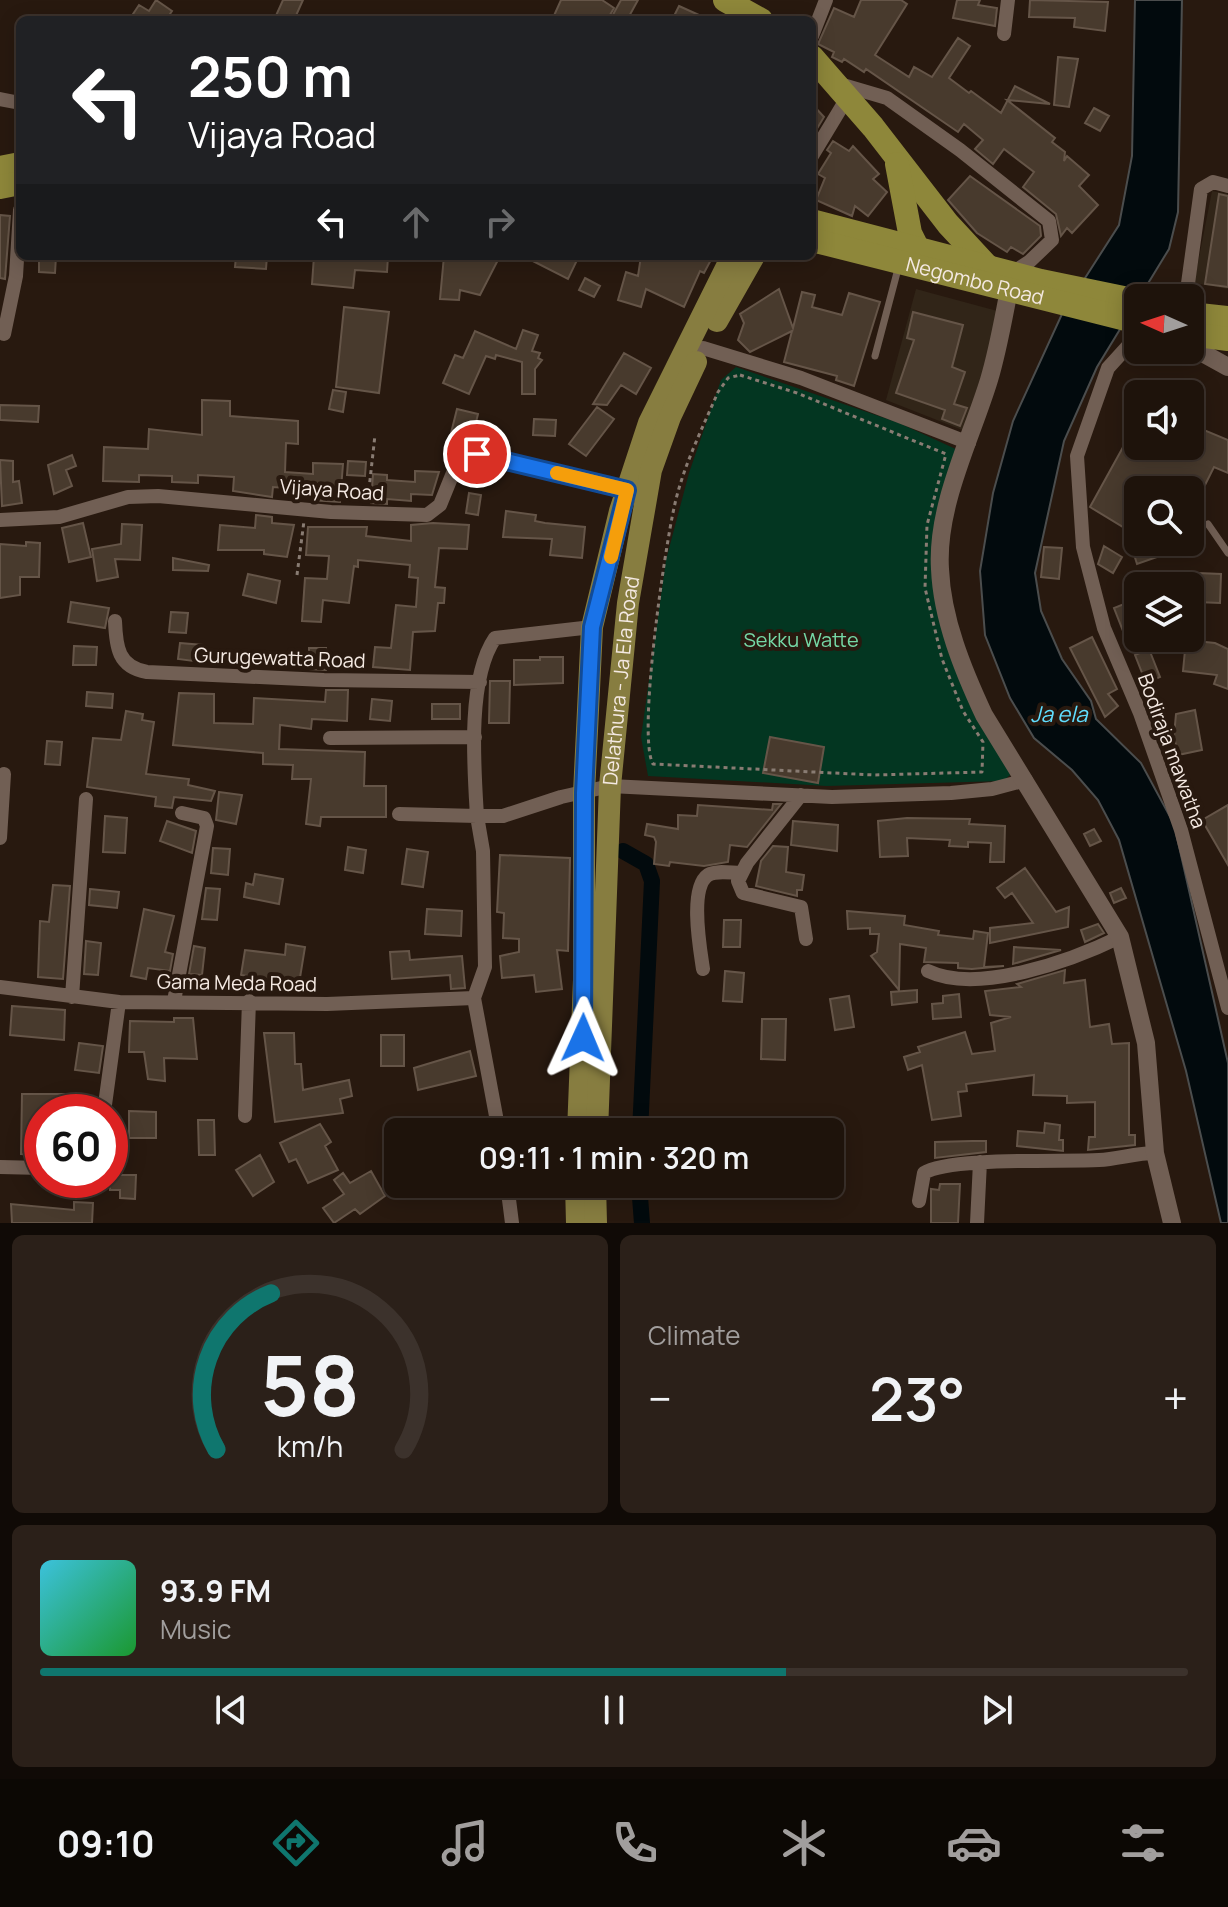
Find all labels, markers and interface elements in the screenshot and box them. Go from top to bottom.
text: 250 m [188,37,353,114]
icon: left [56,48,160,152]
text: Vijaya Road [188,110,376,159]
icon: left [310,200,354,244]
icon: ahead [394,200,438,244]
icon: right [478,200,522,244]
street label: Negombo Road [903,250,1047,311]
north arrow [1124,284,1204,364]
map controls [1124,284,1204,652]
button: sound [1124,380,1204,460]
pin [443,420,511,488]
icon: arrive [455,432,499,476]
street label: Vijaya Road [279,472,385,507]
button: search [1124,476,1204,556]
button: layers [1124,572,1204,652]
street label: Delathura - Ja Ela Road [596,574,645,787]
park label: Sekku Watte [743,626,859,653]
street label: Gurugewatta Road [194,641,366,674]
street label: Bodiraja mawatha [1132,670,1213,832]
water label: Ja ela [1030,699,1089,729]
street label: Gama Meda Road [157,968,317,997]
position arrow [541,996,625,1080]
speed limit sign: 60 [24,1094,128,1198]
text: 09:11 · 1 min · 320 m [479,1137,749,1178]
text: Climate [648,1317,740,1353]
text: 58 [260,1327,360,1441]
text: 23° [869,1357,965,1439]
text: − [648,1368,672,1428]
text: + [1163,1368,1188,1428]
text: km/h [277,1427,343,1466]
text: 93.9 FM [160,1570,271,1611]
text: Music [160,1611,231,1647]
icon: previous [209,1688,253,1732]
icon: pause [592,1688,636,1732]
icon: next [975,1688,1019,1732]
icon: directions [268,1815,324,1871]
icon: music [437,1815,493,1871]
icon: phone [607,1815,663,1871]
icon: climate [776,1815,832,1871]
icon: car [946,1815,1002,1871]
icon: filters [1115,1815,1171,1871]
text: 09:10 [57,1819,155,1868]

